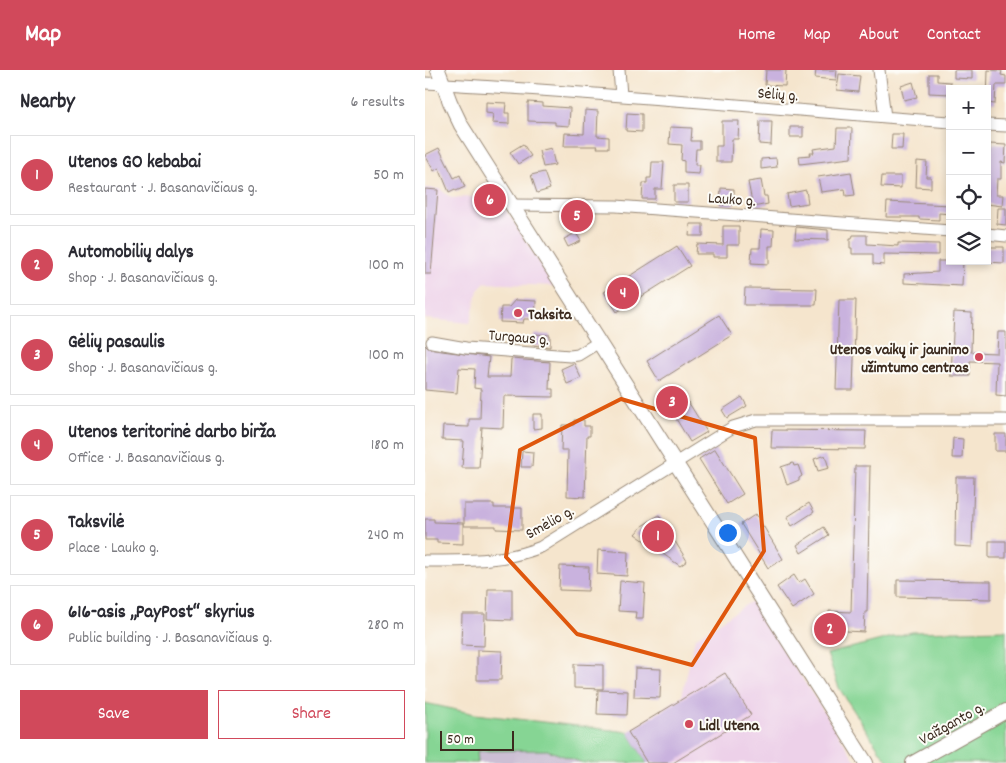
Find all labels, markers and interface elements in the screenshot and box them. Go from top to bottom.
text: Map [25,18,61,52]
text: Home [738,23,775,48]
text: Map [803,23,831,48]
text: About [859,23,899,48]
text: Contact [927,23,981,48]
street label: Sėlių g. [757,83,799,108]
map controls [946,85,991,265]
button: + [946,85,991,130]
text: Nearby [20,88,75,118]
text: 6 results [350,91,405,114]
button: − [946,130,991,175]
text: Utenos GO kebabai [68,150,201,177]
text: 1 [35,164,39,187]
text: 50 m [373,164,404,187]
button: locate [946,175,991,220]
text: Restaurant · J. Basanavičiaus g. [68,177,257,200]
pin: 6 [474,181,506,219]
street label: Lauko g. [707,187,757,214]
pin: 5 [561,197,593,235]
button: layers [946,220,991,265]
text: Automobilių dalys [68,240,194,267]
text: 2 [34,254,41,277]
text: 100 m [368,254,404,277]
text: Shop · J. Basanavičiaus g. [68,267,218,290]
pin: 4 [607,274,639,312]
place label: Taksita [528,304,573,327]
marker: Taksita [512,307,524,319]
street label: Turgaus g. [488,324,550,353]
text: Gėlių pasaulis [68,330,165,357]
place label: Utenos vaikų ir jaunimo užimtumo centras [830,339,969,380]
text: 3 [33,344,41,367]
text: 100 m [368,344,404,367]
marker: Utenos vaikų ir jaunimo užimtumo centras [973,351,985,363]
text: Shop · J. Basanavičiaus g. [68,357,218,380]
pin: 3 [656,383,688,421]
text: Utenos teritorinė darbo birža [68,420,275,447]
text: 4 [34,434,40,457]
text: 180 m [371,434,404,457]
text: Office · J. Basanavičiaus g. [68,447,225,470]
street label: Smėlio g. [522,500,579,546]
text: Taksvilė [68,510,124,537]
pin: 1 [642,517,674,555]
your location [715,520,741,546]
text: 5 [33,524,41,547]
text: 240 m [367,524,404,547]
text: Place · Lauko g. [68,537,159,560]
text: 616-asis „PayPost“ skyrius [68,600,255,627]
pin: 2 [814,610,846,648]
text: 6 [33,614,41,637]
text: 280 m [367,614,404,637]
text: Public building · J. Basanavičiaus g. [68,627,272,650]
button: Save [20,690,208,739]
button: Share [218,690,405,739]
street label: Vaižganto g. [915,697,989,752]
place label: Lidl Utena [699,715,760,738]
marker: Lidl Utena [683,718,695,730]
scale bar [440,728,514,751]
text: 50 m [447,730,474,750]

